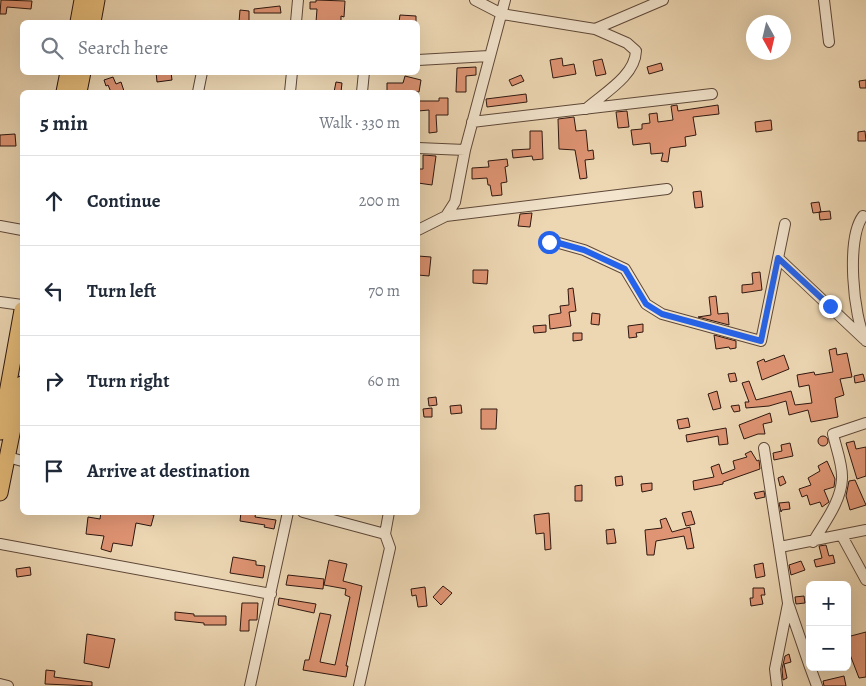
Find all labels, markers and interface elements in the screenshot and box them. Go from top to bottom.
north arrow [746,15,791,60]
search box [20,20,420,75]
icon: search [38,34,66,62]
text: Search here [78,35,168,61]
text: 5 min [40,109,88,137]
text: Walk · 330 m [319,112,400,134]
icon: ahead [40,187,68,215]
text: Continue [87,188,161,214]
text: 200 m [359,190,400,212]
route start [538,231,561,254]
icon: left [40,277,68,305]
text: Turn left [87,278,156,304]
text: 70 m [368,280,400,302]
route end [819,295,842,318]
icon: right [40,367,68,395]
text: Turn right [87,368,169,394]
text: 60 m [368,370,400,392]
icon: arrive [40,457,68,485]
text: Arrive at destination [87,458,250,484]
map controls [806,581,851,671]
button: + [806,581,851,626]
button: − [806,626,851,671]

